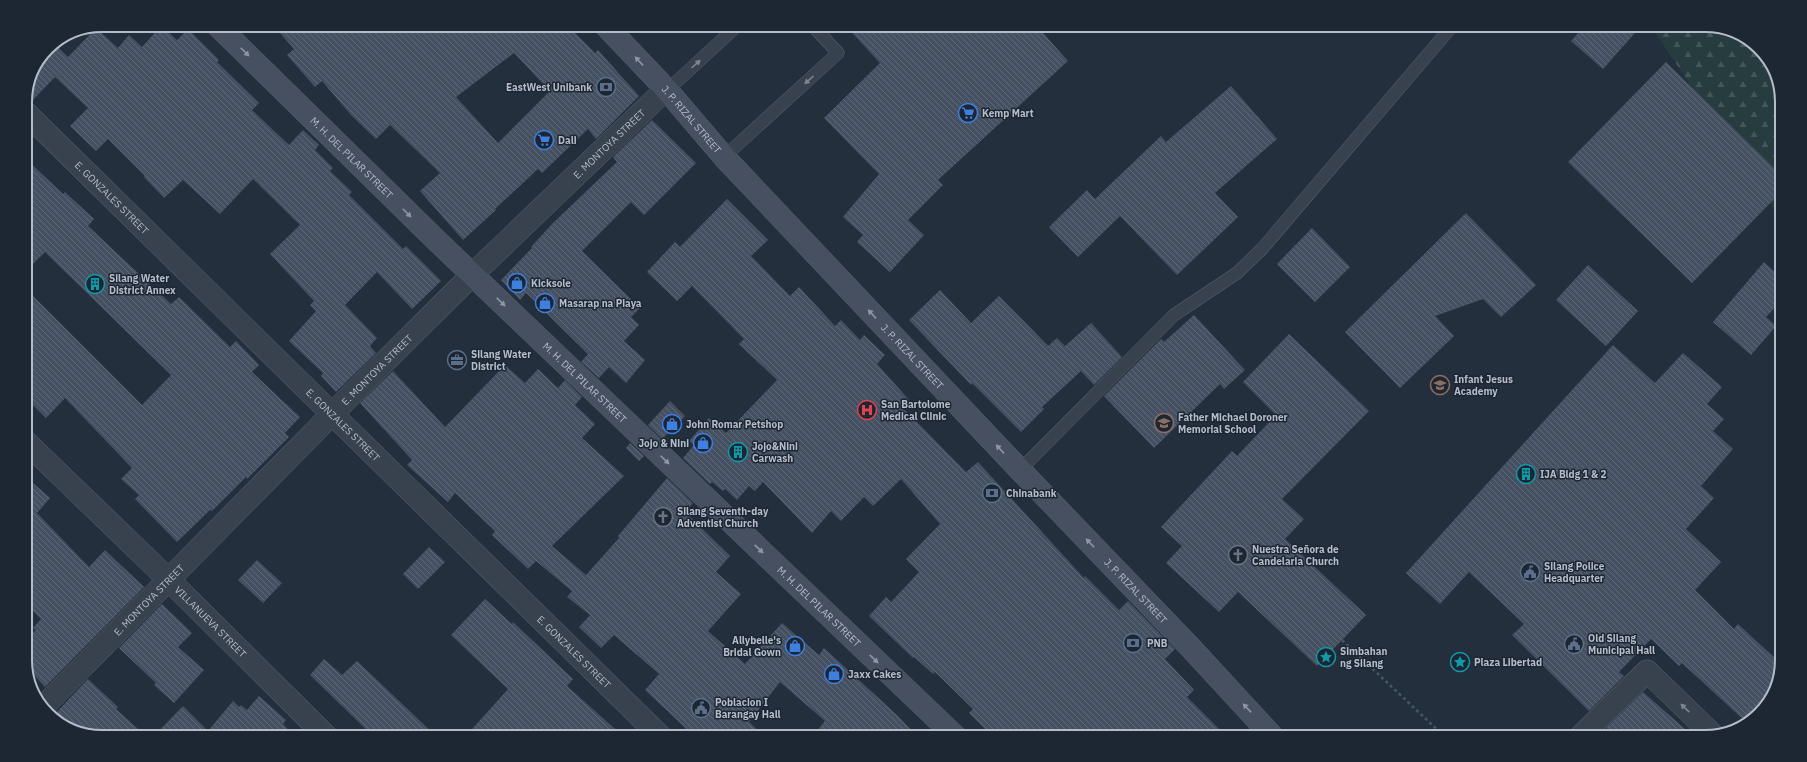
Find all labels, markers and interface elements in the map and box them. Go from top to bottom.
one-way arrow [240,47,250,57]
one-way arrow [634,56,644,66]
one-way arrow [691,60,700,69]
one-way arrow [804,75,814,84]
bank icon: EastWest Unibank [595,76,617,98]
place label: EastWest Unibank [506,81,592,94]
street label: J. P. RIZAL STREET [659,83,724,156]
supermarket icon: Kemp Mart [957,102,979,124]
street label: E. MONTOYA STREET [571,106,648,182]
place label: Kemp Mart [982,107,1034,120]
street label: M. H. DEL PILAR STREET [307,114,396,202]
supermarket icon: Dali [533,129,555,151]
place label: Dali [558,134,577,147]
street label: E. GONZALES STREET [72,159,152,237]
one-way arrow [402,208,412,218]
place label: Silang Water District Annex [109,272,176,297]
shop icon: Kicksole [506,272,528,294]
building icon: Silang Water District Annex [84,273,106,295]
place label: Kicksole [531,277,571,290]
shop icon: Masarap na Piaya [534,292,556,314]
one-way arrow [496,297,505,306]
place label: Masarap na Piaya [559,297,642,310]
one-way arrow [868,309,877,319]
street label: J. P. RIZAL STREET [878,321,946,392]
street label: E. MONTOYA STREET [339,332,416,408]
street label: M. H. DEL PILAR STREET [540,340,629,426]
place label: Silang Water District [471,348,531,373]
office icon: Silang Water District [446,349,468,371]
place label: Infant Jesus Academy [1454,373,1513,398]
school or university icon: Infant Jesus Academy [1429,374,1451,396]
street label: E. GONZALES STREET [303,386,383,464]
place label: San Bartolome Medical Clinic [881,398,951,423]
hospital icon: San Bartolome Medical Clinic [856,399,878,421]
place label: Father Michael Doroner Memorial School [1178,411,1288,436]
school or university icon: Father Michael Doroner Memorial School [1153,412,1175,434]
shop icon: John Romar Petshop [661,413,683,435]
place label: John Romar Petshop [686,418,783,431]
shop icon: Jojo & Nini [692,432,714,454]
place label: Jojo & Nini [638,437,689,450]
place label: Jojo&Nini Carwash [752,440,798,465]
building icon: Jojo&Nini Carwash [727,441,749,463]
one-way arrow [995,444,1005,454]
one-way arrow [660,455,670,465]
building icon: IJA Bldg 1 & 2 [1515,463,1537,485]
place label: IJA Bldg 1 & 2 [1540,468,1607,481]
bank icon: Chinabank [981,482,1003,504]
place label: Chinabank [1006,487,1057,500]
place label: Silang Seventh-day Adventist Church [677,505,769,530]
church icon: Silang Seventh-day Adventist Church [652,506,674,528]
one-way arrow [1085,538,1095,548]
place label: Nuestra Señora de Candelaria Church [1252,543,1339,568]
church icon: Nuestra Señora de Candelaria Church [1227,544,1249,566]
one-way arrow [754,545,764,554]
street label: J. P. RIZAL STREET [1101,556,1170,627]
place label: Silang Police Headquarter [1544,560,1605,585]
public building icon: Silang Police Headquarter [1519,561,1541,583]
street label: E. MONTOYA STREET [111,562,187,639]
street label: M. H. DEL PILAR STREET [774,564,864,650]
street label: VILLANUEVA STREET [172,583,249,660]
street label: E. GONZALES STREET [534,613,614,691]
bank icon: PNB [1122,632,1144,654]
place label: Old Silang Municipal Hall [1588,632,1655,657]
public building icon: Old Silang Municipal Hall [1563,633,1585,655]
place label: Allybelle's Bridal Gown [723,634,781,659]
shop icon: Allybelle's Bridal Gown [784,635,806,657]
place label: PNB [1147,637,1168,650]
place label: Simbahan ng Silang [1340,645,1387,670]
place icon: Simbahan ng Silang [1315,646,1337,668]
place icon: Plaza Libertad [1449,651,1471,673]
one-way arrow [869,654,879,663]
place label: Plaza Libertad [1474,656,1542,669]
shop icon: Jaxx Cakes [823,663,845,685]
place label: Jaxx Cakes [848,668,901,681]
place label: Poblacion I Barangay Hall [715,696,781,721]
public building icon: Poblacion I Barangay Hall [690,697,712,719]
one-way arrow [1242,703,1252,713]
one-way arrow [1680,703,1690,712]

